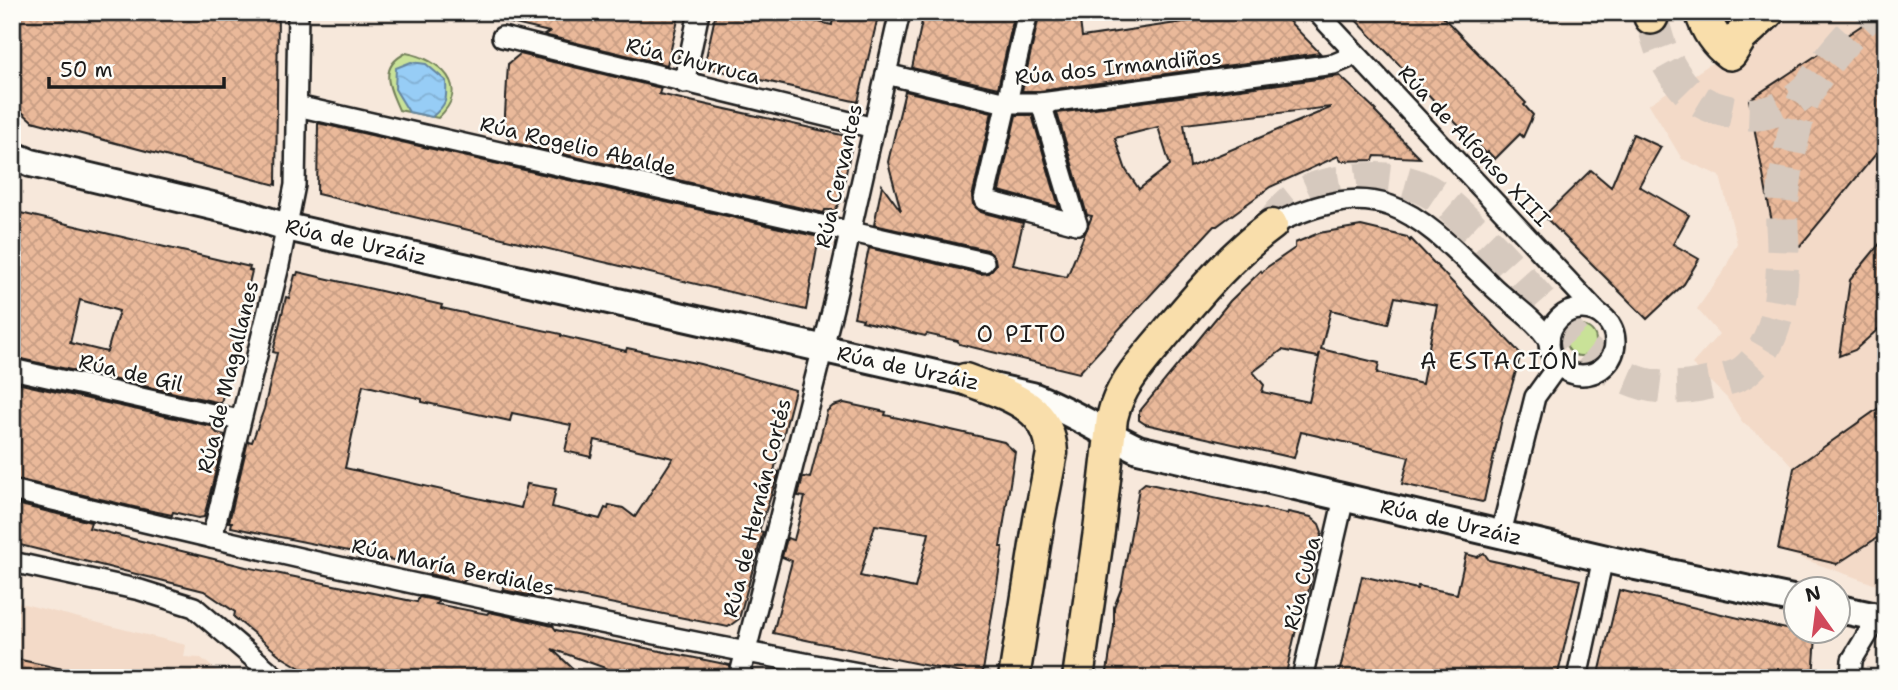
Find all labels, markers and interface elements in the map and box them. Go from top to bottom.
street label: Rúa Churruca [623,31,763,91]
street label: Rúa dos Irmandiños [1013,42,1223,92]
scale bar [49,46,224,90]
text: 50 m [60,56,113,84]
street label: Rúa de Alfonso XIII [1392,59,1556,233]
street label: Rúa Cervantes [809,101,869,251]
street label: Rúa Rogelio Abalde [477,110,679,182]
street label: Rúa de Urzáiz [282,212,430,272]
street label: Rúa de Magallanes [191,278,265,476]
district label: O PITO [977,319,1067,349]
street label: Rúa de Urzáiz [834,339,982,397]
district label: A ESTACIÓN [1420,345,1580,376]
street label: Rúa de Gil [76,347,187,399]
street label: Rúa de Hernán Cortés [716,396,798,620]
street label: Rúa de Urzáiz [1377,492,1525,552]
street label: Rúa María Berdiales [349,532,557,602]
street label: Rúa Cuba [1277,533,1327,633]
north arrow [1783,574,1853,644]
text: N [1803,580,1823,608]

